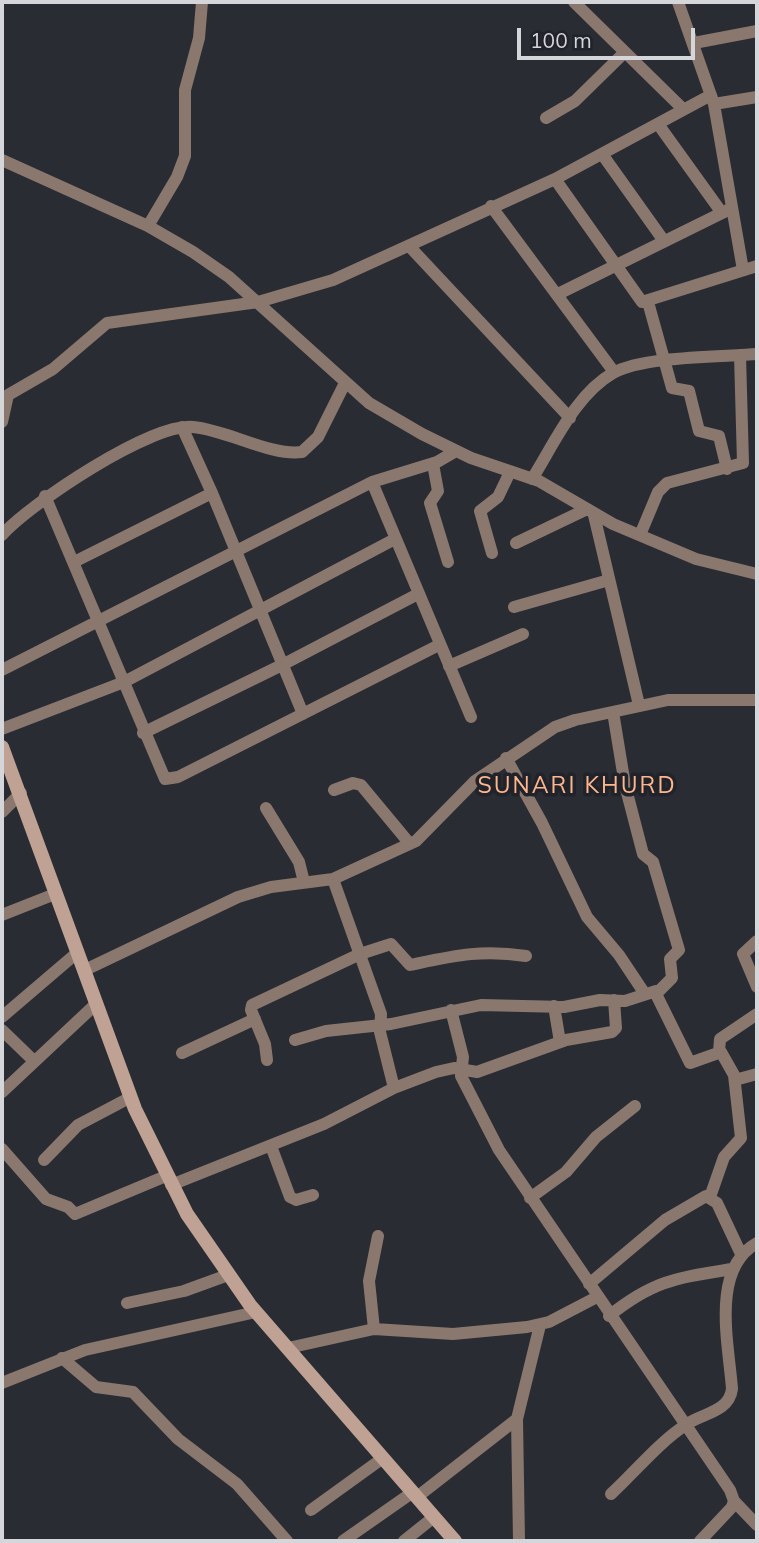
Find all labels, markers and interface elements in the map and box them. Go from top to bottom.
scale bar [521,14,700,58]
text: 100 m [530,27,592,53]
district label: SUNARI KHURD [479,772,675,800]

